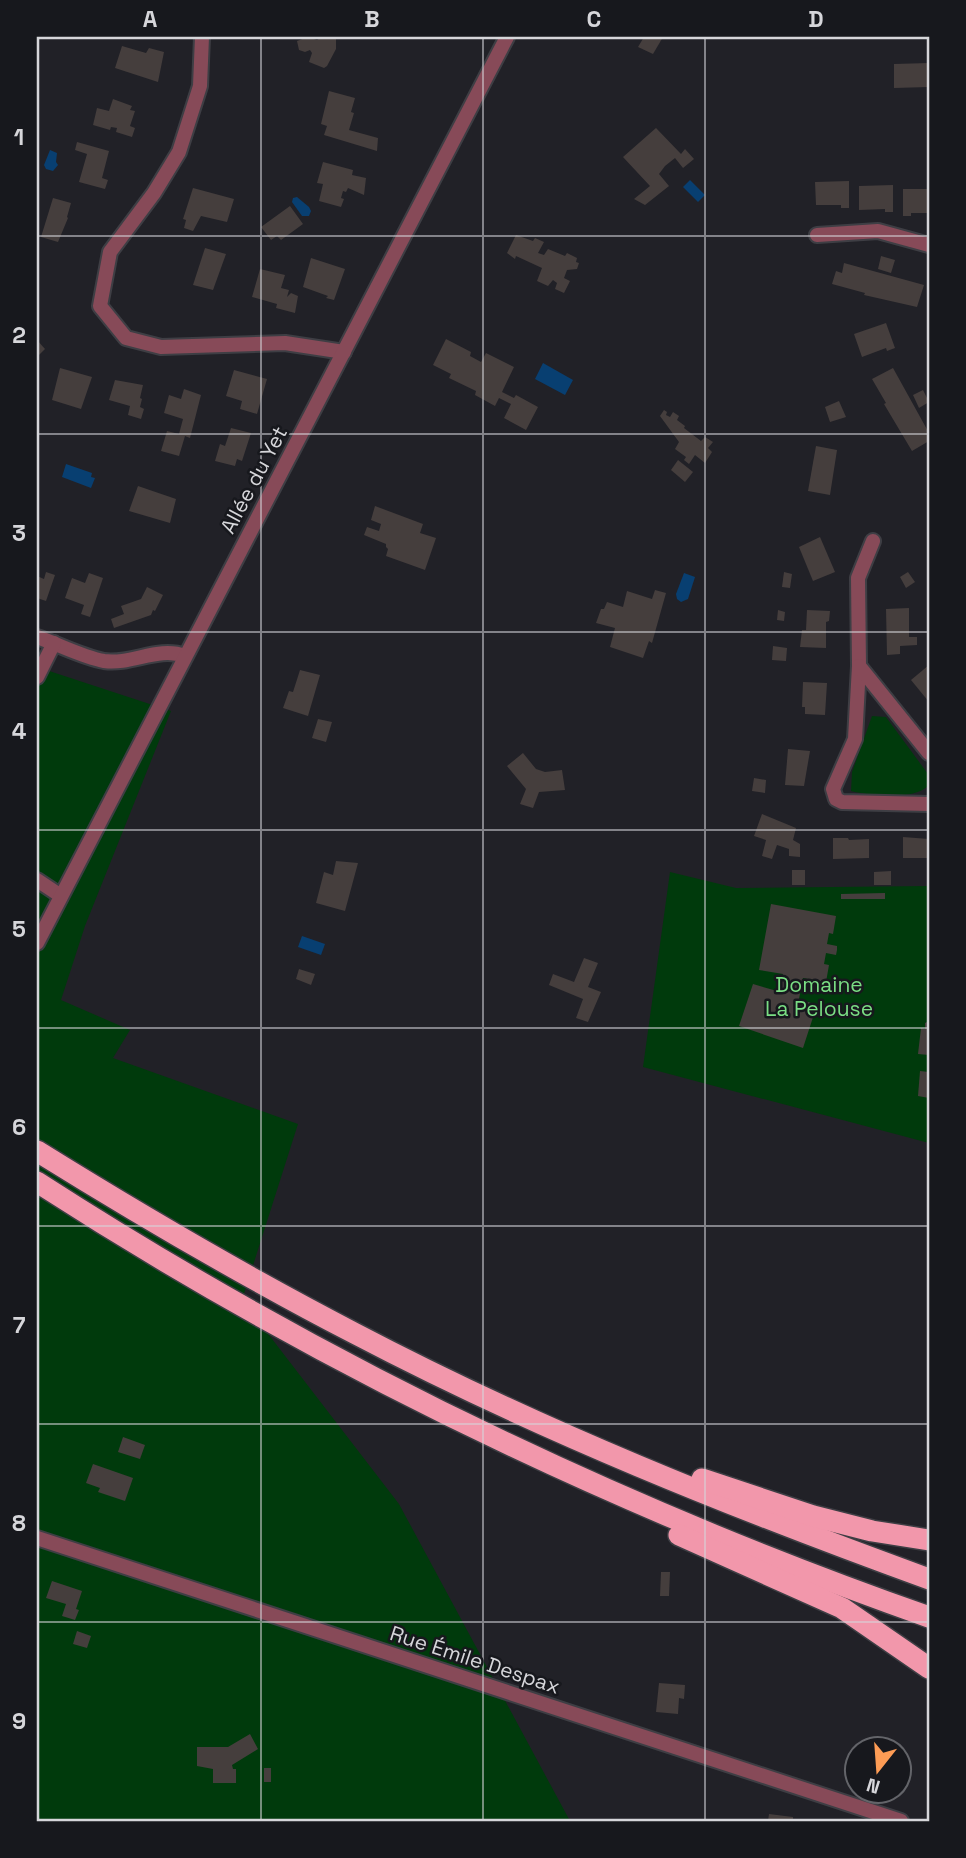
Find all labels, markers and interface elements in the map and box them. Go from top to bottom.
text: A [143,4,158,34]
text: B [364,4,380,34]
text: C [587,4,601,34]
text: D [808,4,824,34]
text: 1 [14,122,24,152]
text: 2 [12,320,26,350]
street label: Allée du Yet [214,421,293,538]
text: 3 [12,518,26,548]
text: 4 [12,716,27,746]
text: 5 [12,914,26,944]
park label: Domaine La Pelouse [765,971,873,1022]
text: 6 [12,1112,26,1142]
text: 7 [13,1310,26,1340]
text: 8 [12,1508,26,1538]
street label: Rue Émile Despax [387,1619,564,1700]
text: 9 [12,1706,26,1736]
north arrow [844,1736,914,1806]
text: N [863,1772,883,1800]

